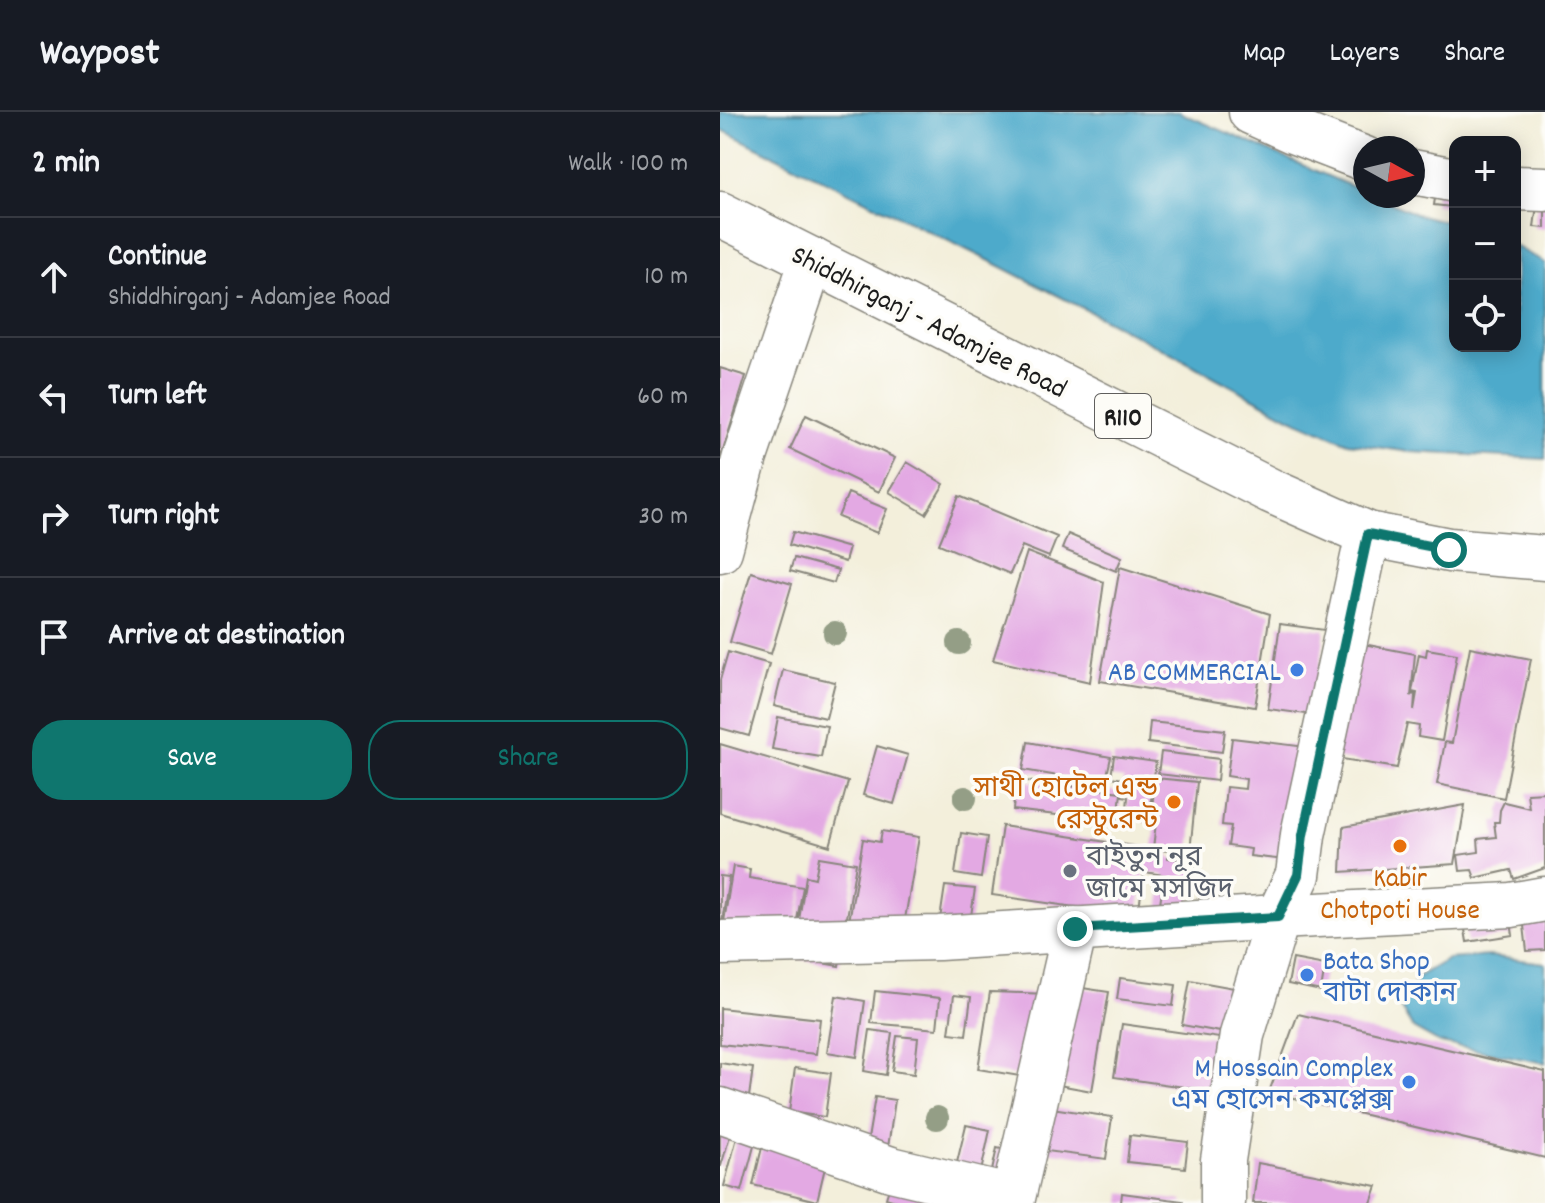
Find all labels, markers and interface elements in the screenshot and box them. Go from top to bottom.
text: Waypost [40,28,159,83]
text: Map [1243,35,1286,75]
text: Layers [1330,35,1400,75]
text: Share [1444,35,1505,75]
north arrow [1353,136,1425,208]
map controls [1449,136,1521,352]
button: + [1449,136,1521,208]
text: 2 min [32,140,100,189]
text: Walk · 100 m [568,146,688,183]
button: − [1449,208,1521,280]
text: Continue [108,237,207,280]
street label: Shiddhirganj - Adamjee Road [783,238,1072,411]
icon: ahead [32,255,76,299]
text: 10 m [644,259,688,296]
text: Shiddhirganj - Adamjee Road [108,280,391,317]
button: locate [1449,280,1521,352]
icon: left [32,375,76,419]
text: Turn left [108,376,207,419]
text: 60 m [637,379,688,416]
road number: R110 [1095,394,1151,438]
icon: right [32,495,76,539]
text: Turn right [108,496,219,539]
text: 30 m [638,499,688,536]
route start [1431,532,1467,568]
icon: arrive [32,615,76,659]
text: Arrive at destination [108,616,345,659]
place label: AB COMMERCIAL [1108,655,1281,695]
marker: AB COMMERCIAL [1288,661,1306,679]
button: Save [32,720,352,800]
button: Share [368,720,688,800]
place label: সাথী হোটেল এন্ড রেস্টুরেন্ট [973,770,1159,843]
marker: সাথী হোটেল এন্ড রেস্টুরেন্ট [1165,793,1183,811]
marker: Kabir Chotpoti House [1391,837,1409,855]
place label: বাইতুন নূর জামে মসজিদ [1085,839,1233,912]
place label: Kabir Chotpoti House [1320,861,1480,933]
marker: বাইতুন নূর জামে মসজিদ [1061,862,1079,880]
route end [1057,911,1093,947]
place label: Bata Shop বাটা দোকান [1322,944,1457,1016]
marker: Bata Shop বাটা দোকান [1298,966,1316,984]
place label: M Hossain Complex এম হোসেন কমপ্লেক্স [1171,1051,1394,1123]
marker: M Hossain Complex এম হোসেন কমপ্লেক্স [1400,1073,1418,1091]

